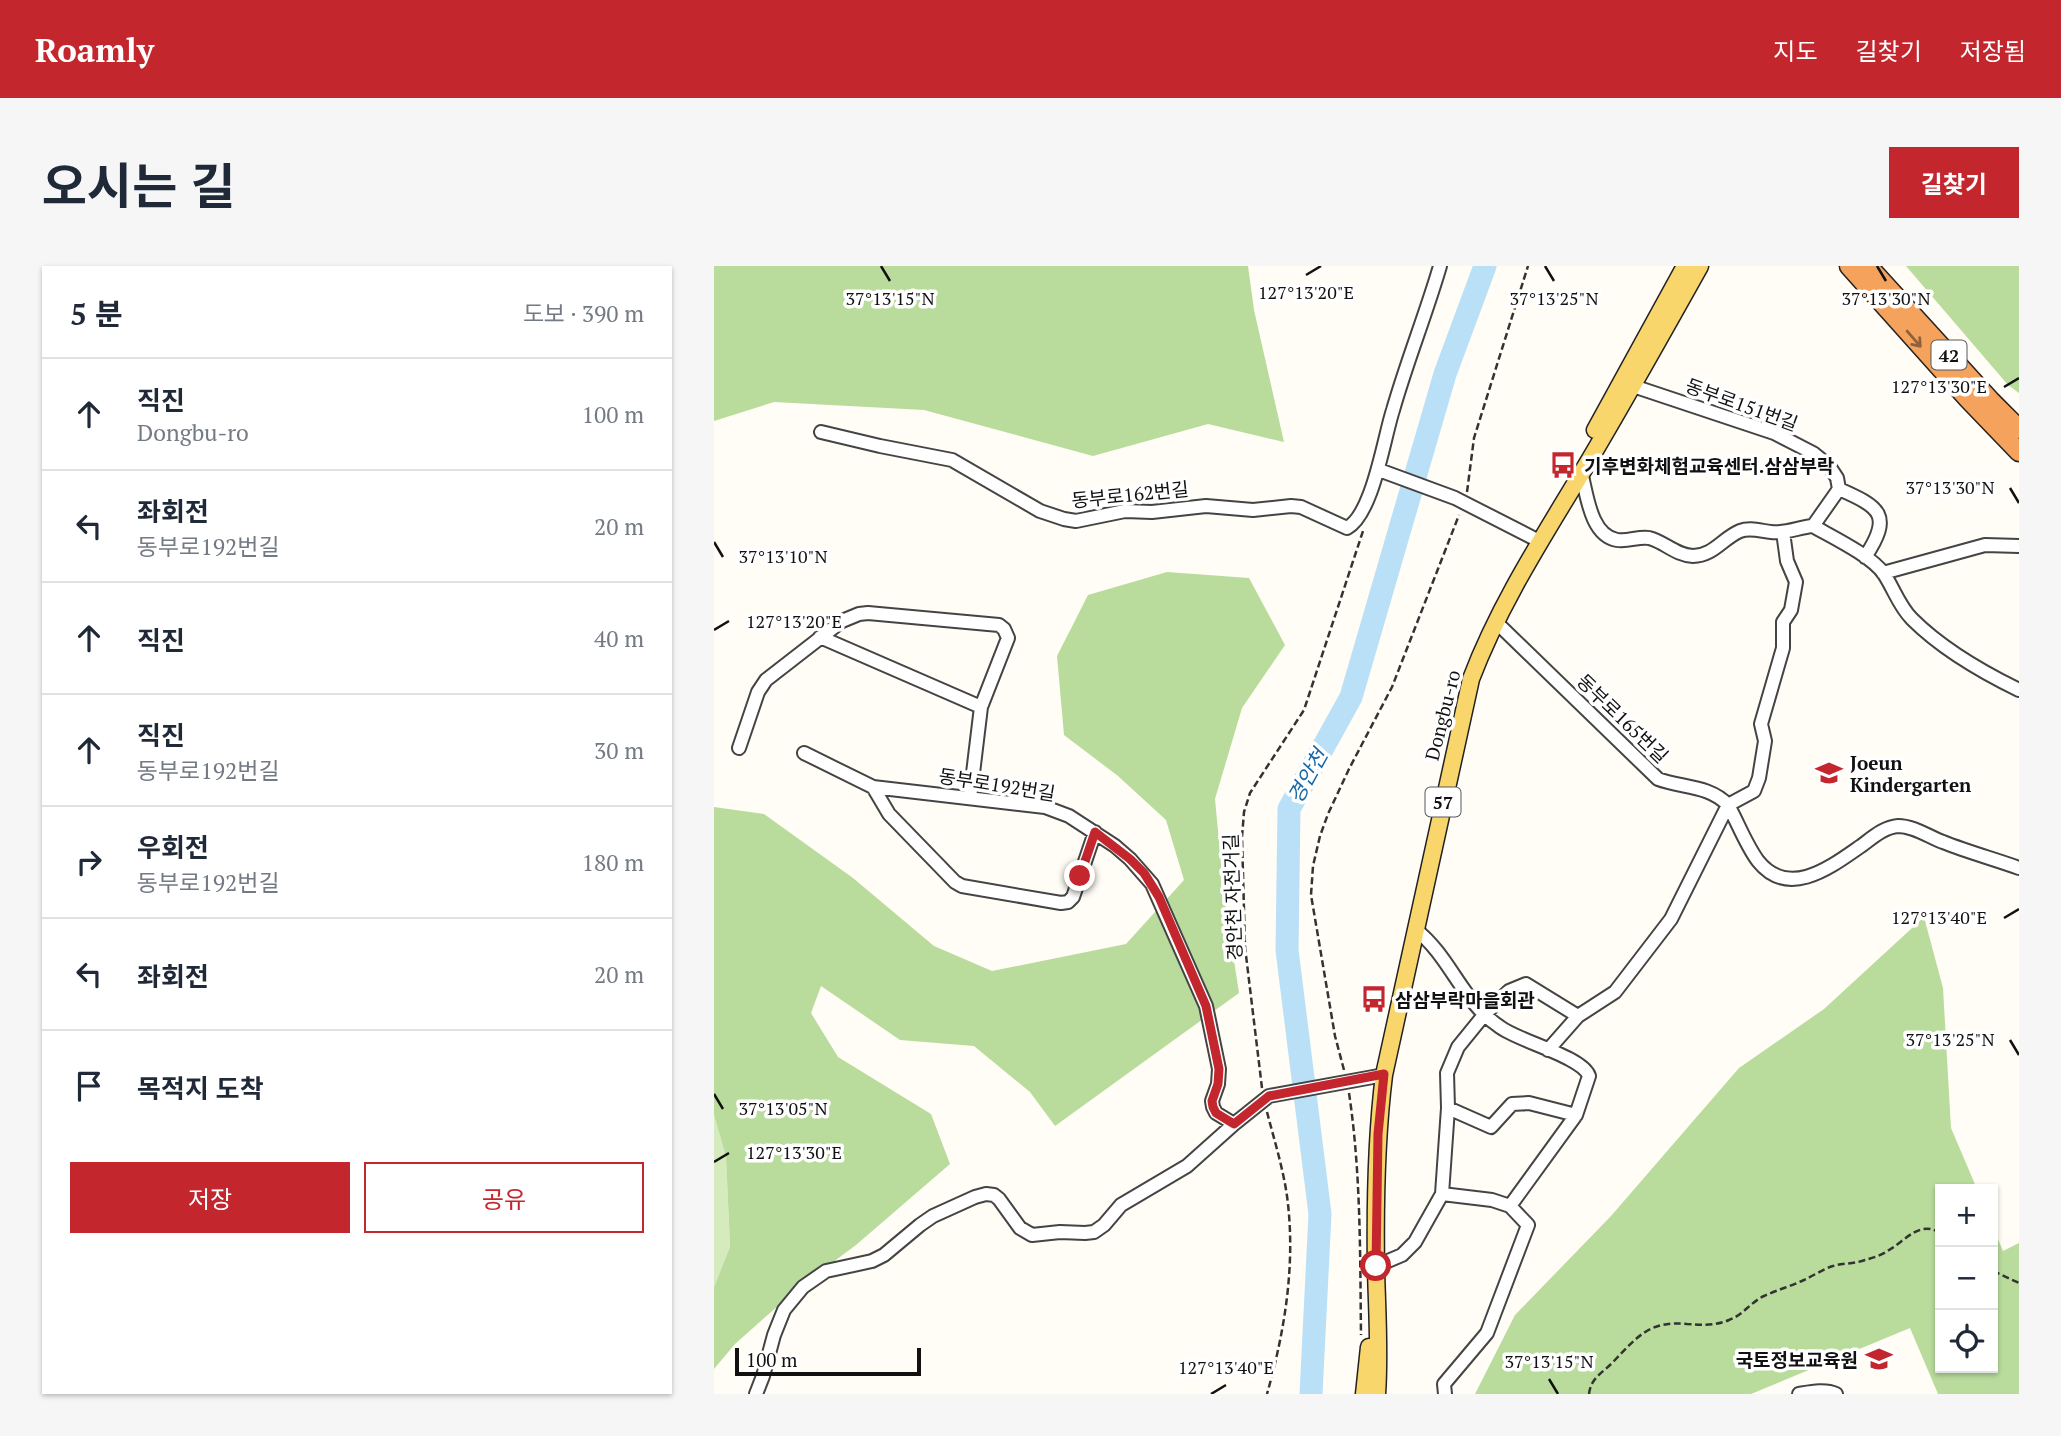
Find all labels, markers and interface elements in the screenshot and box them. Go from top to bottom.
text: Roamly [35,28,154,71]
text: 지도 [1773,35,1818,67]
text: 길찾기 [1856,35,1922,67]
text: 저장됨 [1960,35,2026,67]
button: 길찾기 [1889,147,2019,218]
text: 오시는 길 [42,153,236,218]
text: 127°13'20"E [1258,280,1354,304]
text: 37°13'15"N [845,286,935,310]
text: 37°13'25"N [1509,286,1599,310]
text: 37°13'30"N [1841,286,1931,310]
text: 5 분 [70,294,123,334]
text: 도보 · 390 m [523,298,644,329]
one-way arrow [1906,330,1922,348]
road number: 42 [1932,340,1966,370]
street label: 동부로151번길 [1682,372,1802,436]
text: 127°13'30"E [1891,374,1987,398]
text: 직진 [137,383,185,417]
icon: ahead [70,395,108,433]
text: 100 m [582,399,644,430]
text: Dongbu-ro [137,417,249,448]
bus stop icon: 기후변화체험교육센터.삼삼부락 [1548,450,1578,480]
place label: 기후변화체험교육센터.삼삼부락 [1584,453,1834,478]
street label: 동부로162번길 [1070,475,1190,513]
text: 37°13'30"N [1905,475,1995,499]
text: 좌회전 [137,494,209,528]
icon: left [70,507,108,545]
text: 20 m [594,511,644,542]
text: 동부로192번길 [137,531,280,562]
text: 37°13'10"N [738,544,828,568]
text: 127°13'20"E [746,609,842,633]
icon: ahead [70,619,108,657]
text: 직진 [137,623,185,657]
text: 40 m [594,623,644,654]
street label: Dongbu-ro [1419,667,1465,763]
street label: 동부로165번길 [1572,668,1674,768]
text: 직진 [137,718,185,752]
icon: ahead [70,731,108,769]
text: 30 m [594,735,644,766]
water label: 경안천 [1281,742,1335,808]
place label: Joeun Kindergarten [1850,750,1972,797]
text: 동부로192번길 [137,755,280,786]
school or university icon: Joeun Kindergarten [1814,758,1844,788]
street label: 동부로192번길 [937,762,1057,806]
road number: 57 [1426,788,1460,816]
text: 우회전 [137,830,209,864]
street label: 경안천 자전거길 [1217,833,1247,961]
icon: right [70,843,108,881]
text: 180 m [582,847,644,878]
route end [1064,860,1095,891]
text: 동부로192번길 [137,867,280,898]
text: 127°13'40"E [1891,905,1987,929]
icon: left [70,955,108,993]
text: 좌회전 [137,959,209,993]
text: 20 m [594,959,644,990]
bus stop icon: 삼삼부락마을회관 [1359,984,1389,1014]
place label: 삼삼부락마을회관 [1395,987,1535,1012]
text: 37°13'25"N [1905,1027,1995,1051]
icon: arrive [70,1067,108,1105]
text: 목적지 도착 [137,1071,264,1105]
text: 37°13'05"N [738,1096,828,1120]
text: 127°13'30"E [746,1140,842,1164]
button: 저장 [70,1162,350,1233]
button: 공유 [364,1162,644,1233]
map controls [1935,1184,1998,1373]
button: + [1935,1184,1998,1247]
button: − [1935,1247,1998,1310]
route start [1360,1250,1391,1281]
button: locate [1935,1310,1998,1373]
school or university icon: 국토정보교육원 [1864,1344,1894,1374]
scale bar [735,1345,920,1377]
text: 100 m [746,1347,797,1372]
place label: 국토정보교육원 [1736,1347,1858,1372]
text: 37°13'15"N [1504,1349,1594,1373]
text: 127°13'40"E [1178,1355,1274,1379]

